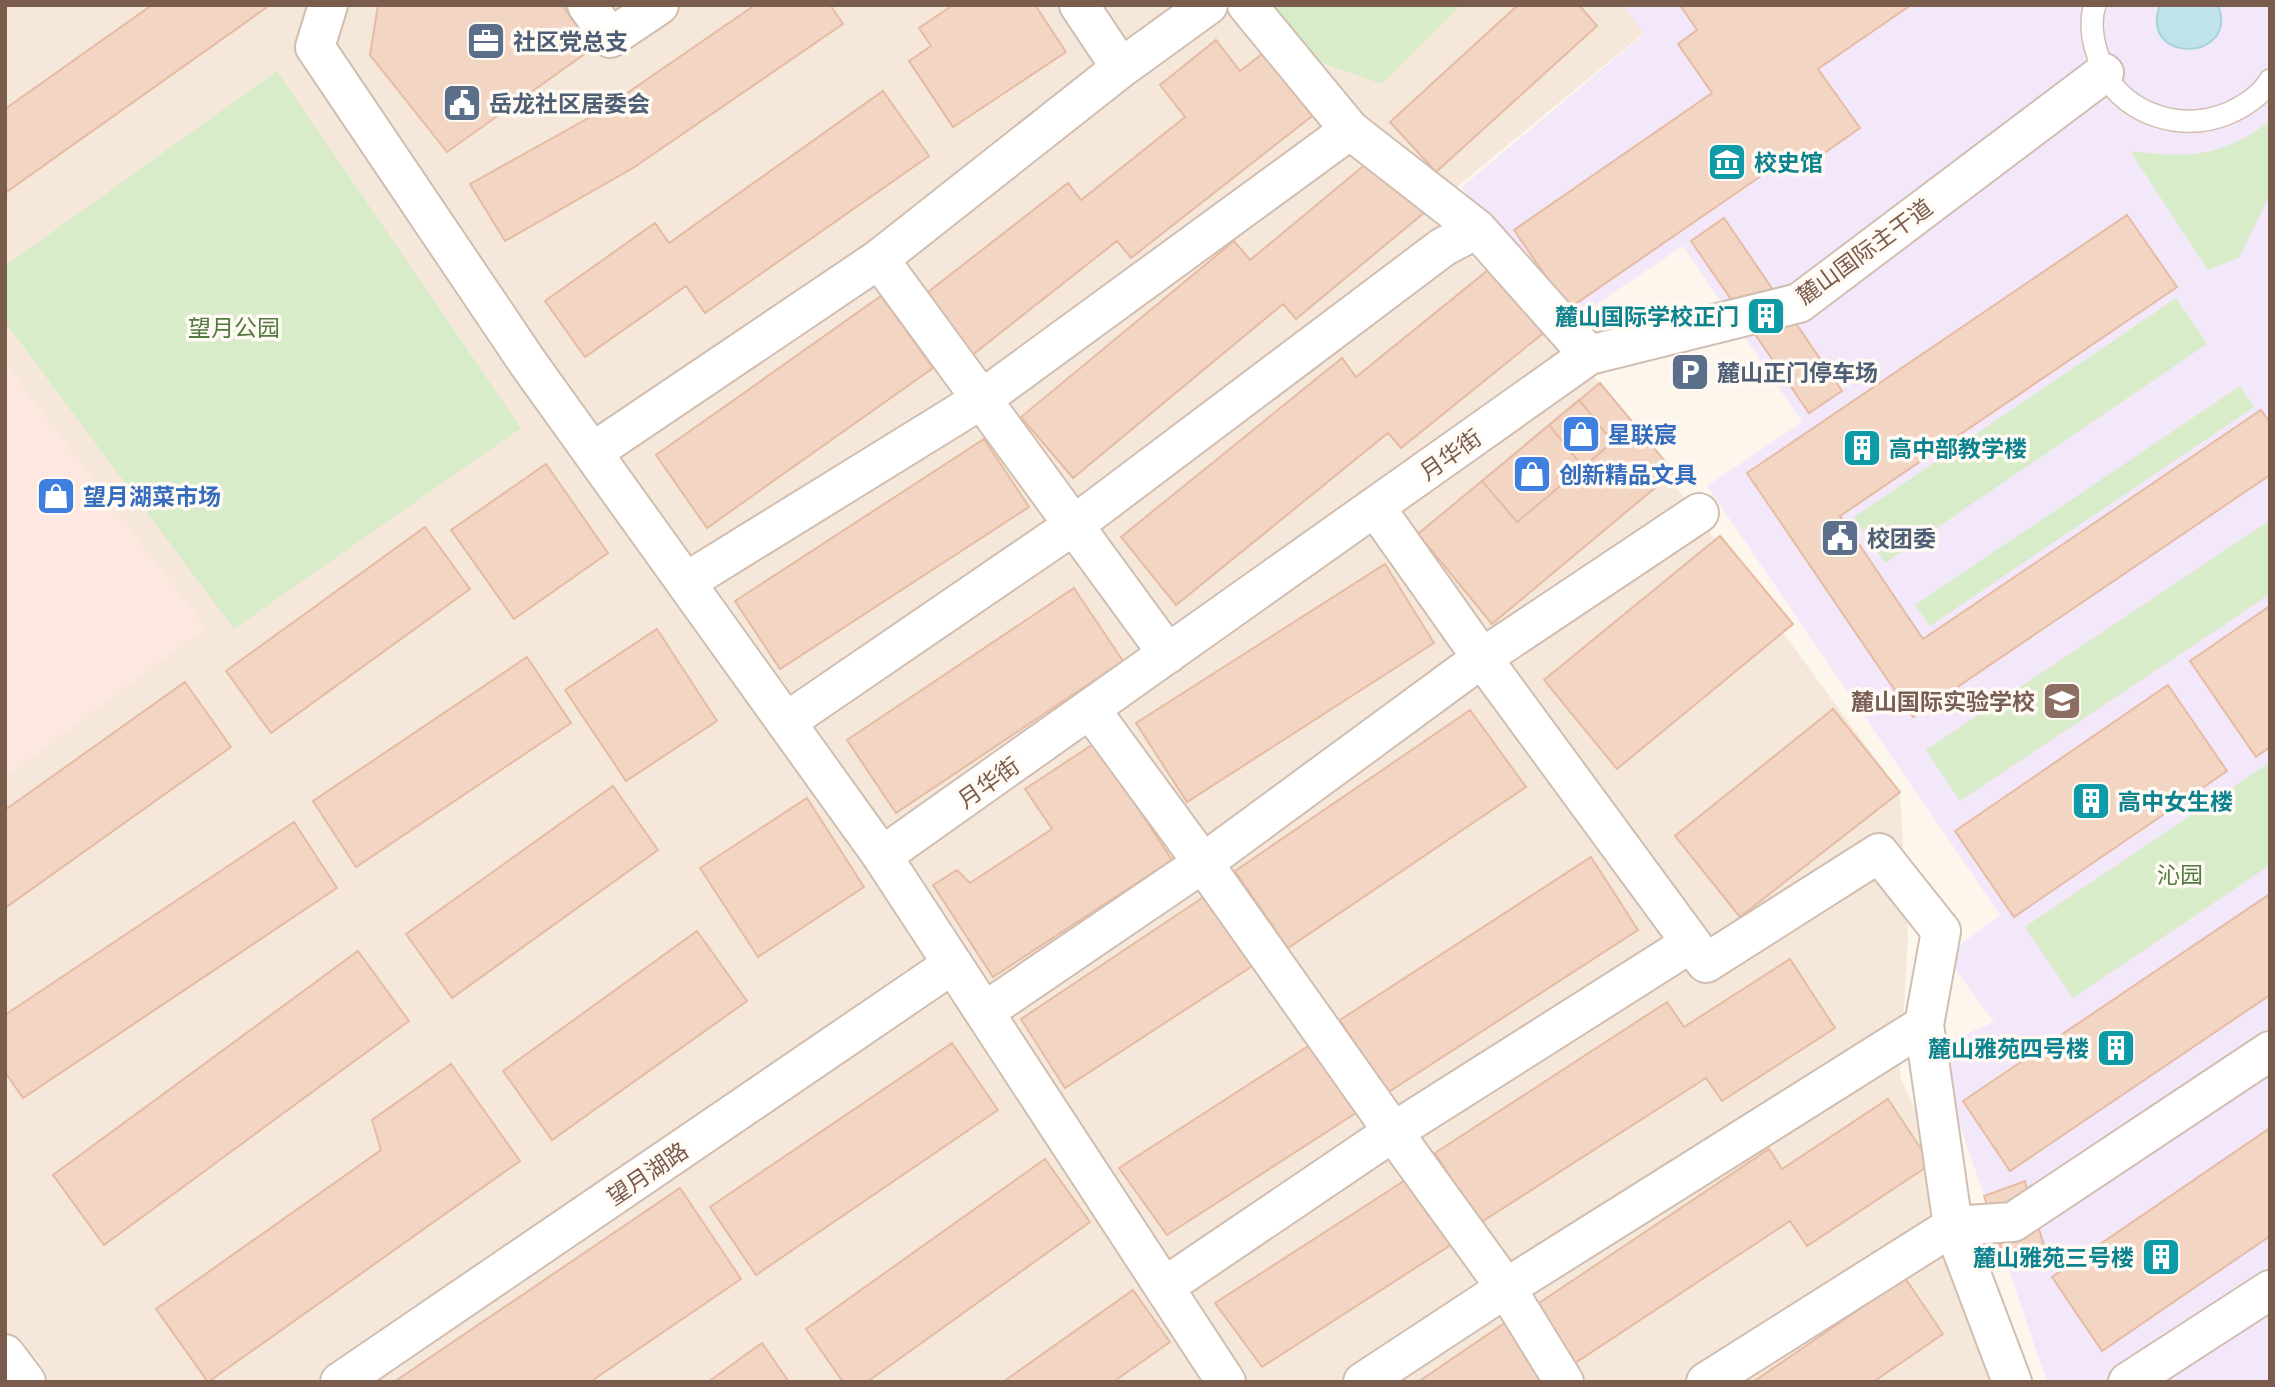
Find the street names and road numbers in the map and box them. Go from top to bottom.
street label: 麓山国际主干道 [1789,191,1939,311]
street label: 月华街 [1413,421,1487,487]
street label: 月华街 [951,749,1025,815]
street label: 望月湖路 [600,1134,694,1212]

